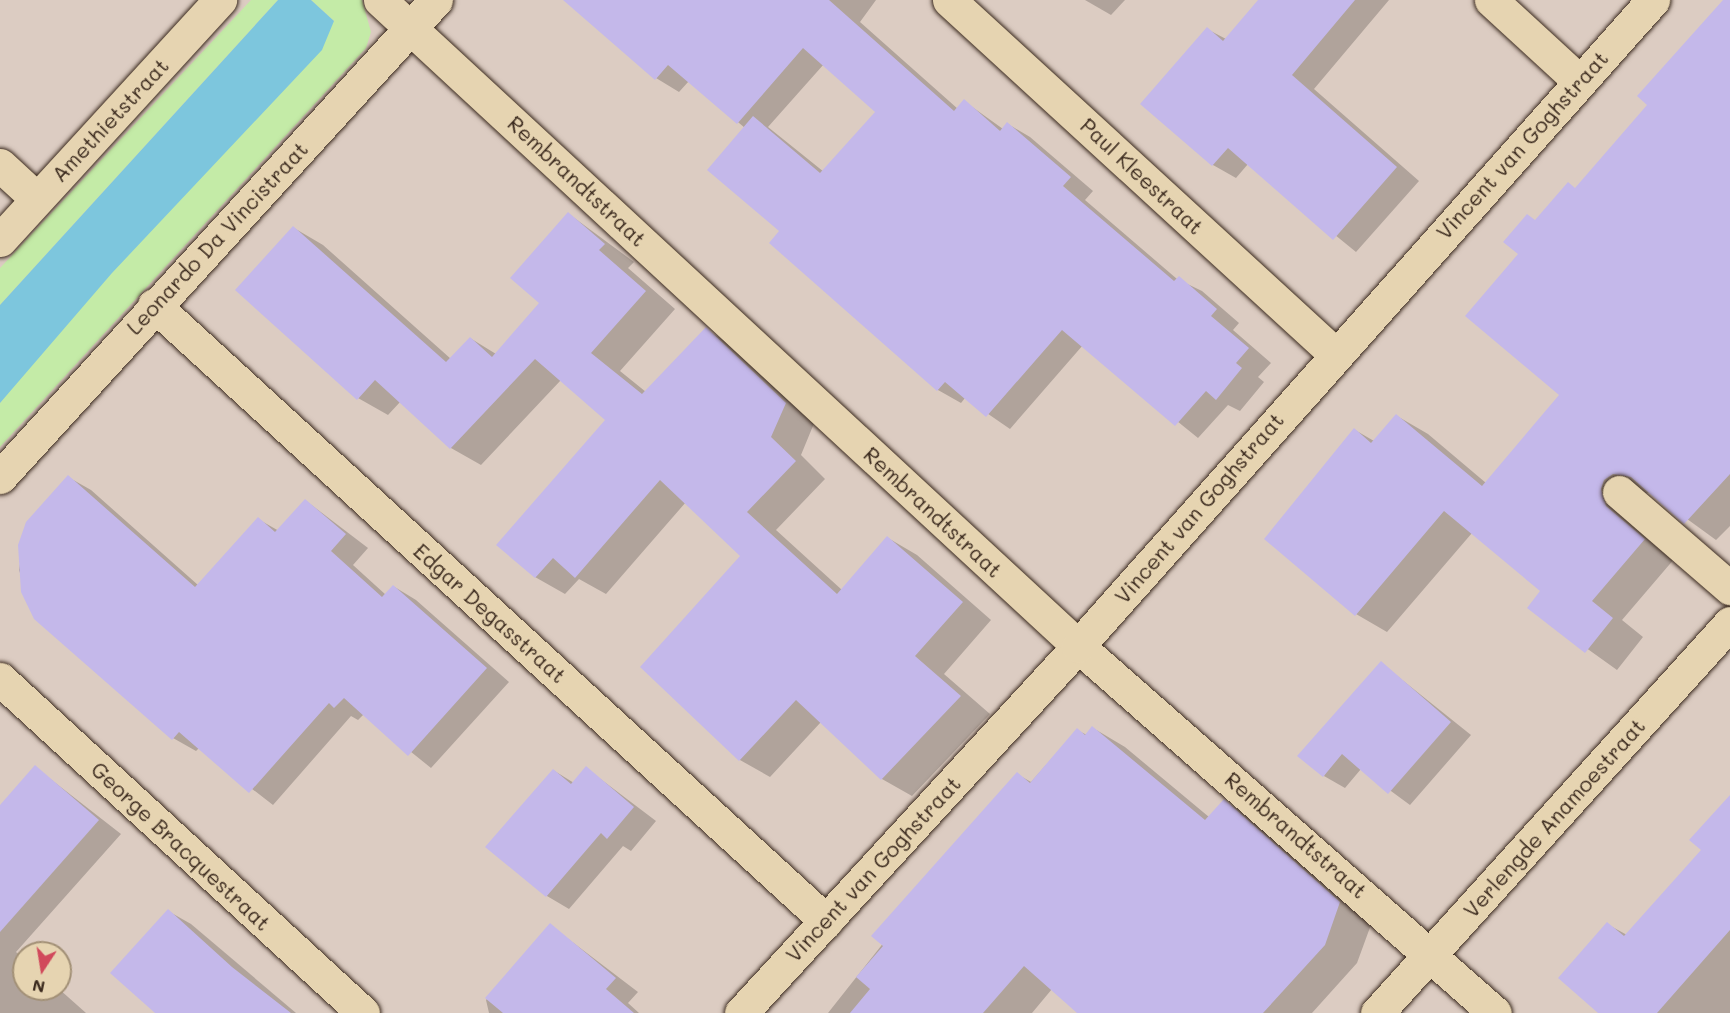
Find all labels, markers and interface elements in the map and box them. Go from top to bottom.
street label: Vincent van Goghstraat [1431,46,1613,244]
street label: Amethietstraat [46,53,174,187]
street label: Rembrandtstraat [503,110,651,252]
street label: Paul Kleestraat [1075,113,1209,239]
street label: Leonardo Da Vincistraat [121,136,313,340]
street label: Vincent van Goghstraat [1109,407,1289,609]
street label: Rembrandtstraat [859,441,1007,583]
street label: Edgar Degasstraat [409,538,571,688]
street label: Verlengde Anamoestraat [1458,713,1650,923]
street label: George Bracquestraat [86,756,276,936]
street label: Rembrandtstraat [1220,767,1372,903]
street label: Vincent van Goghstraat [780,771,966,967]
north arrow [12,941,72,1001]
text: N [30,976,47,999]

